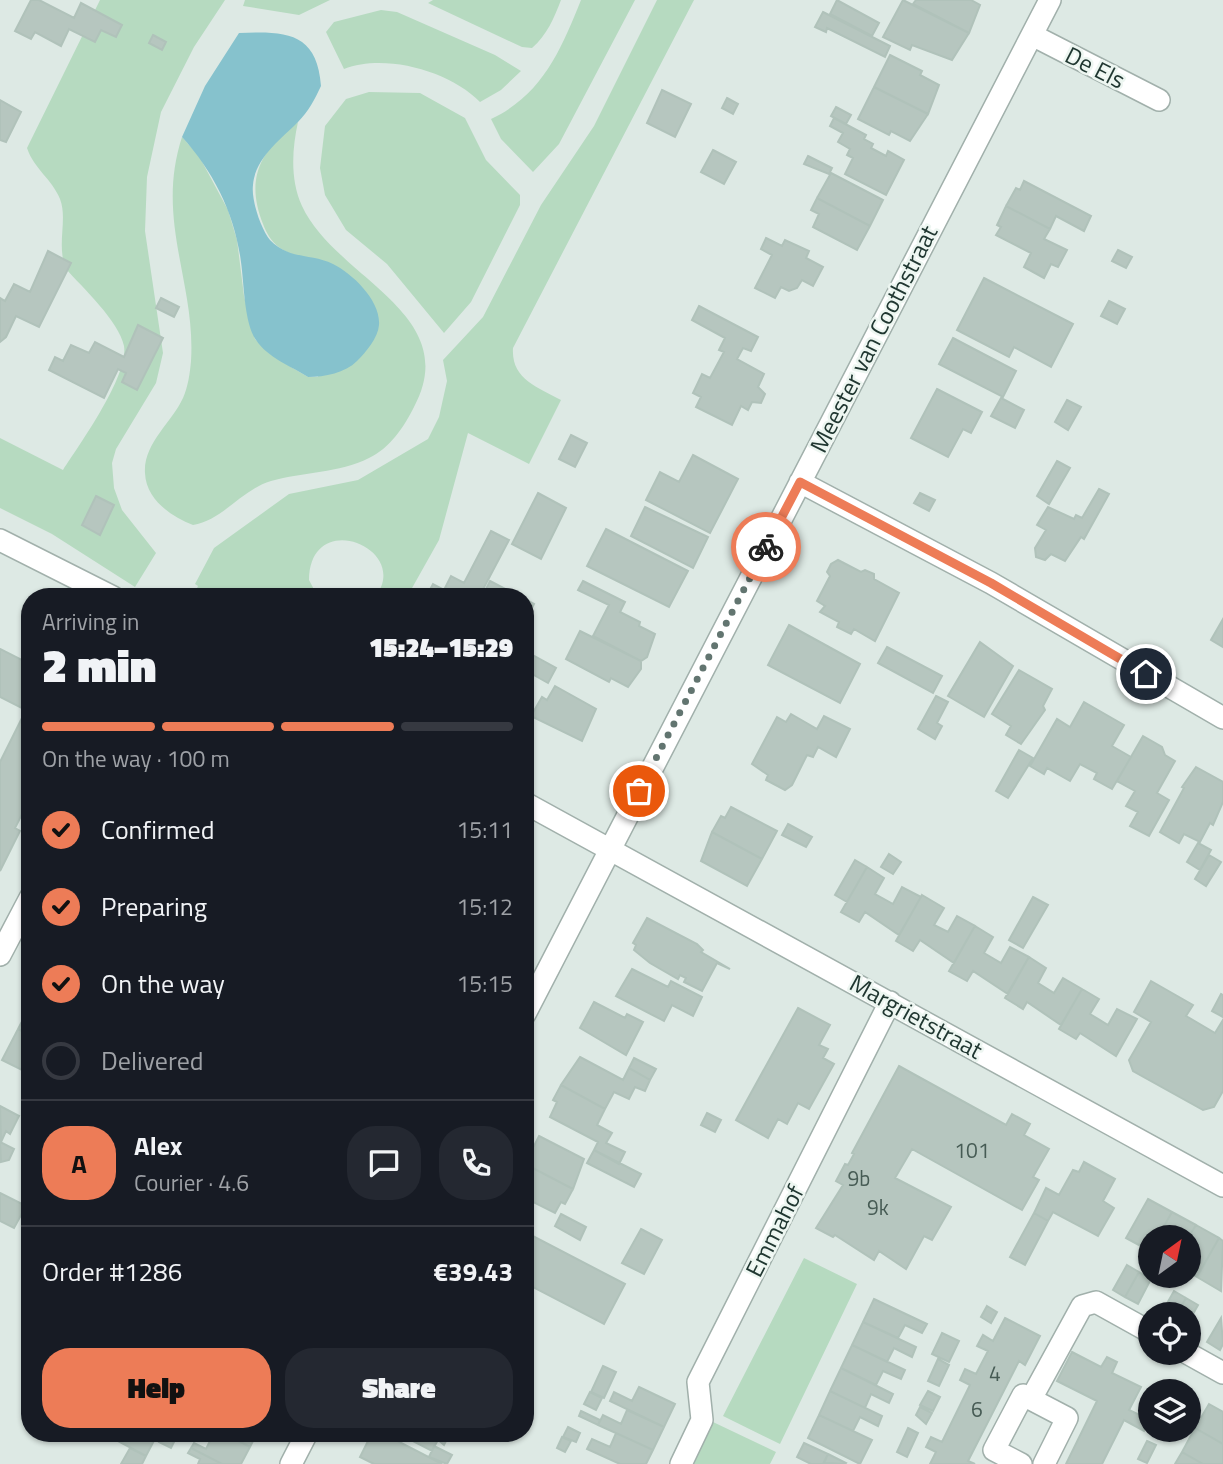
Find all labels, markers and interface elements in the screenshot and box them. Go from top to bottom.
street label: De Els [1059,37,1132,97]
street label: Meester van Coothstraat [800,218,946,458]
courier [731,512,801,582]
icon: bike [747,528,785,566]
text: Arriving in [42,604,139,639]
text: 15:24–15:29 [369,628,513,667]
text: 2 min [42,630,156,700]
pin [1116,644,1176,704]
icon: home [1127,655,1165,693]
text: On the way · 100 m [42,741,230,776]
pin [609,761,669,821]
icon: bag [620,772,658,810]
text: Confirmed [101,810,215,849]
icon: check [42,811,80,849]
text: 15:11 [456,812,513,847]
text: Preparing [101,887,207,926]
icon: check [42,888,80,926]
text: 15:12 [456,889,513,924]
text: On the way [101,964,225,1003]
icon: check [42,965,80,1003]
street label: Margrietstraat [843,965,990,1068]
text: 15:15 [456,966,513,1001]
text: Delivered [101,1041,204,1080]
text: Alex [134,1126,182,1165]
button: chat [347,1126,421,1200]
button: phone [439,1126,513,1200]
house number: 101 [954,1134,990,1166]
text: A [71,1144,87,1183]
house number: 9b [848,1162,870,1194]
text: Courier · 4.6 [134,1165,249,1200]
street label: Emmahof [736,1178,813,1283]
house number: 9k [867,1191,889,1223]
north arrow [1138,1225,1200,1288]
map controls [1138,1225,1201,1442]
text: Order #1286 [42,1252,182,1291]
text: €39.43 [434,1252,513,1291]
button: locate [1138,1302,1201,1365]
button: Help [42,1348,271,1428]
button: Share [285,1348,513,1428]
house number: 4 [989,1357,1001,1389]
button: layers [1138,1379,1201,1442]
house number: 6 [971,1393,983,1425]

